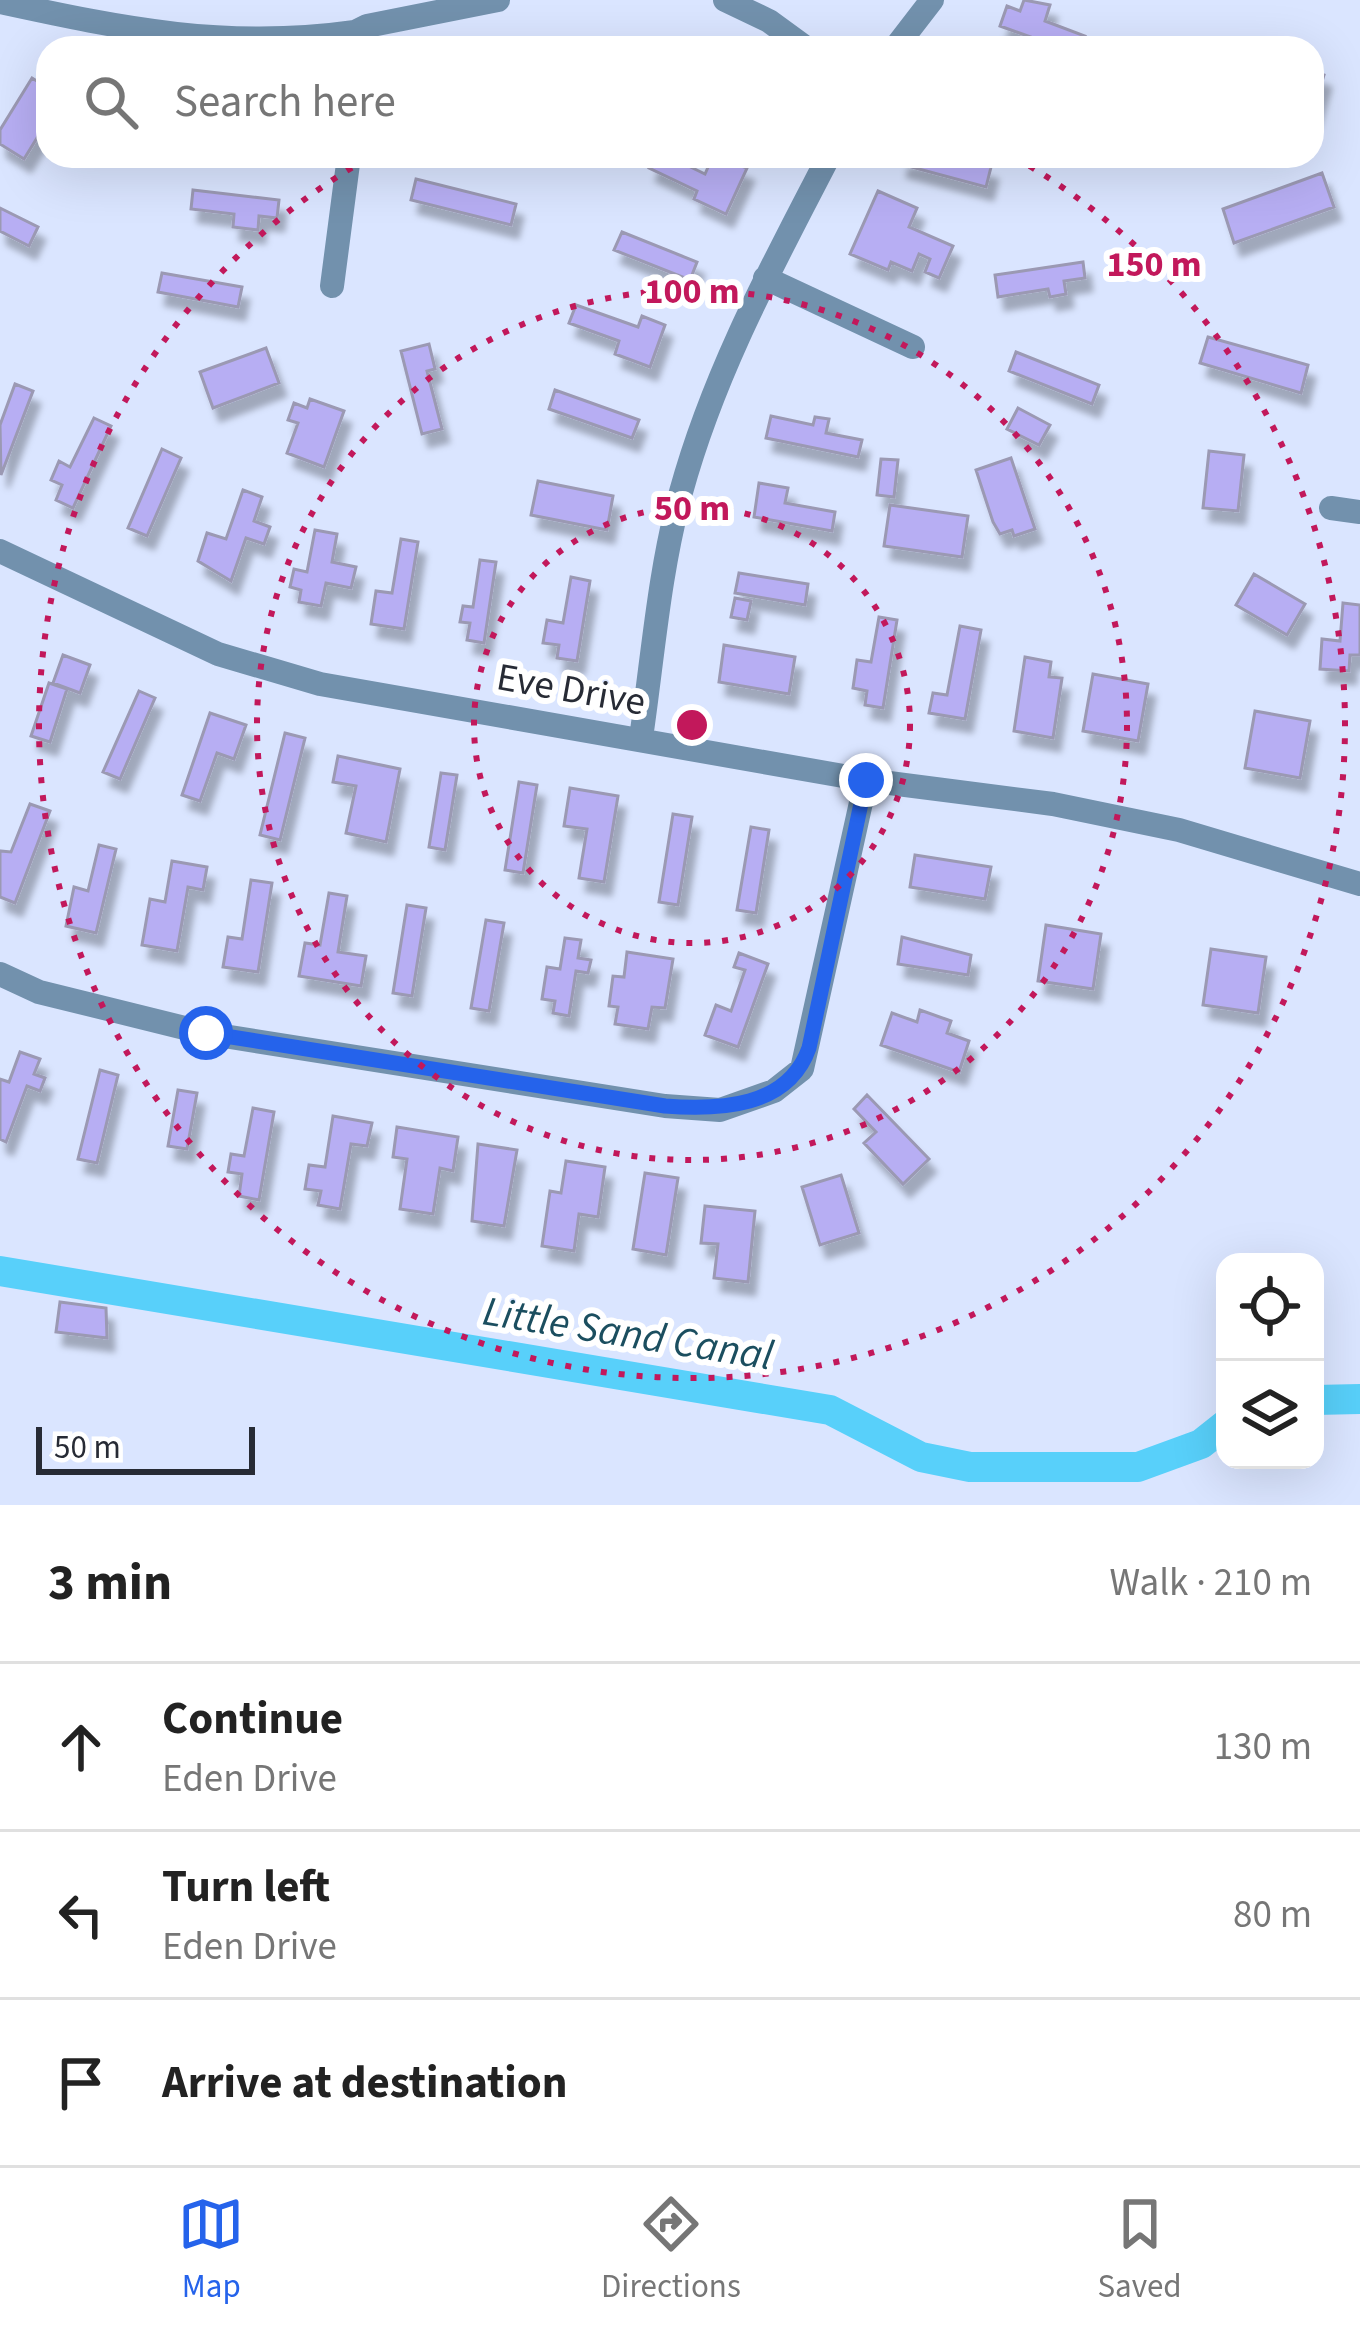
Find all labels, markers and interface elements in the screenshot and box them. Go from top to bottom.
search box [36,36,1324,168]
icon: search [78,69,144,135]
text: Search here [174,70,396,134]
text: 150 m [1106,239,1202,290]
text: 100 m [644,266,740,317]
text: 50 m [654,483,730,534]
street label: Eve Drive [492,649,650,731]
centre of rings [671,704,713,746]
route end [839,753,893,807]
route start [179,1006,233,1060]
map controls [1216,1253,1324,1469]
button: locate [1216,1253,1324,1361]
water label: Little Sand Canal [479,1281,778,1387]
button: layers [1216,1361,1324,1469]
scale bar [36,1421,255,1474]
text: 50 m [54,1424,121,1471]
text: 3 min [48,1547,172,1619]
text: Walk · 210 m [1109,1555,1312,1611]
text: Continue [162,1687,343,1751]
icon: ahead [48,1714,114,1780]
text: 130 m [1214,1719,1312,1775]
text: Eden Drive [162,1751,337,1807]
text: Turn left [162,1855,330,1919]
icon: left [48,1882,114,1948]
text: 80 m [1233,1887,1312,1943]
text: Eden Drive [162,1919,337,1975]
icon: arrive [48,2050,114,2116]
text: Arrive at destination [162,2051,567,2115]
tab: Map [178,2191,244,2310]
tab: Directions [601,2191,741,2310]
tab: Saved [1097,2191,1182,2310]

